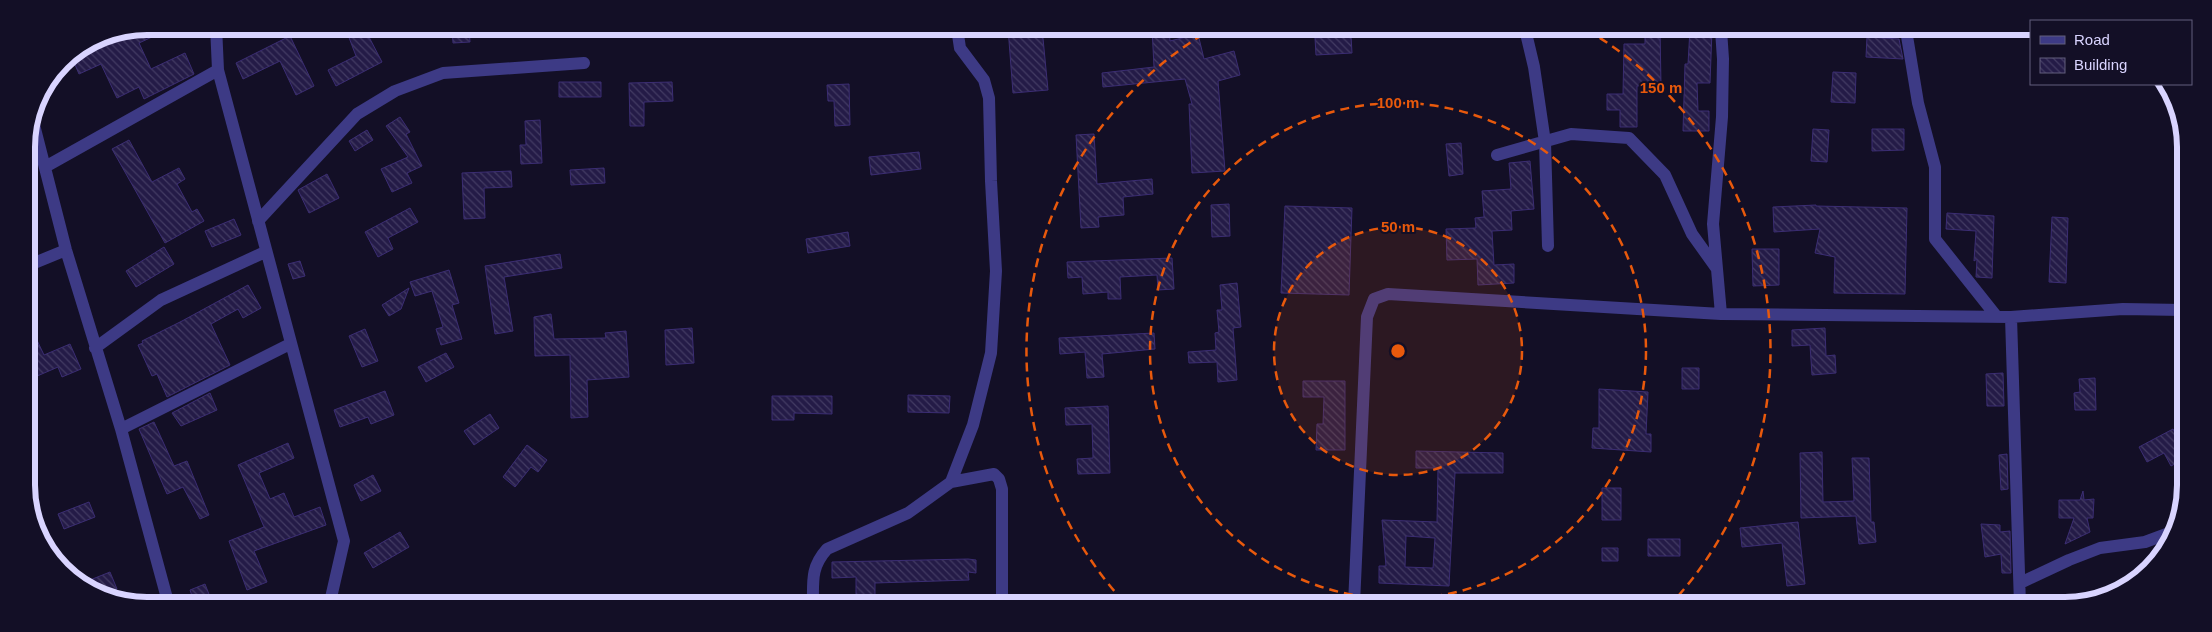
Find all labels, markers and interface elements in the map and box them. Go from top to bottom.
legend [2030,20,2192,85]
text: Road [2074,31,2110,48]
text: Building [2074,56,2127,73]
text: 150 m [1640,79,1682,96]
text: 100 m [1377,94,1419,111]
text: 50 m [1381,218,1415,235]
centre of rings [1389,342,1407,360]

